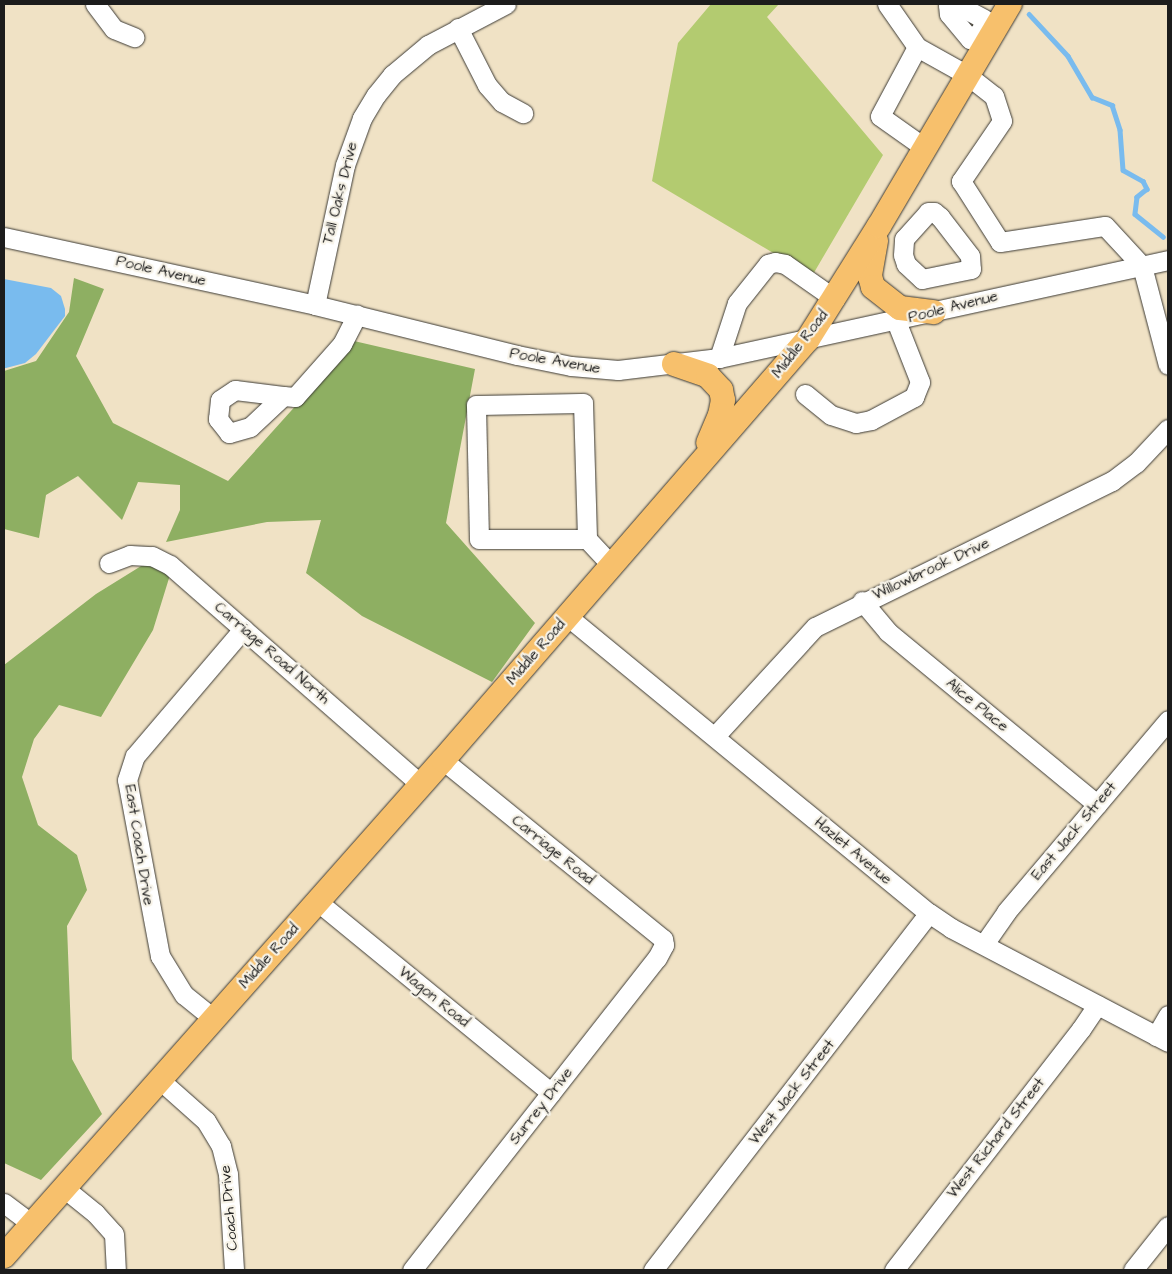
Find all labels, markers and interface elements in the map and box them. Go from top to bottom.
street label: Tall Oaks Drive [319,140,361,246]
street label: Poole Avenue [114,252,208,290]
street label: Poole Avenue [906,287,1000,327]
street label: Middle Road [768,307,832,381]
street label: Poole Avenue [508,344,602,378]
street label: Willowbrook Drive [870,534,992,604]
street label: Carriage Road North [211,598,333,708]
street label: Middle Road [503,616,569,688]
street label: Alice Place [942,674,1012,736]
street label: East Jack Street [1028,778,1120,884]
street label: East Coach Drive [121,783,157,907]
street label: Carriage Road [508,811,598,889]
street label: Hazlet Avenue [811,813,895,889]
street label: Middle Road [235,920,303,992]
street label: Wagon Road [395,963,473,1031]
street label: West Jack Street [745,1036,839,1148]
street label: Surrey Drive [505,1064,577,1148]
street label: West Richard Street [943,1074,1049,1202]
street label: Coach Drive [216,1164,242,1252]

